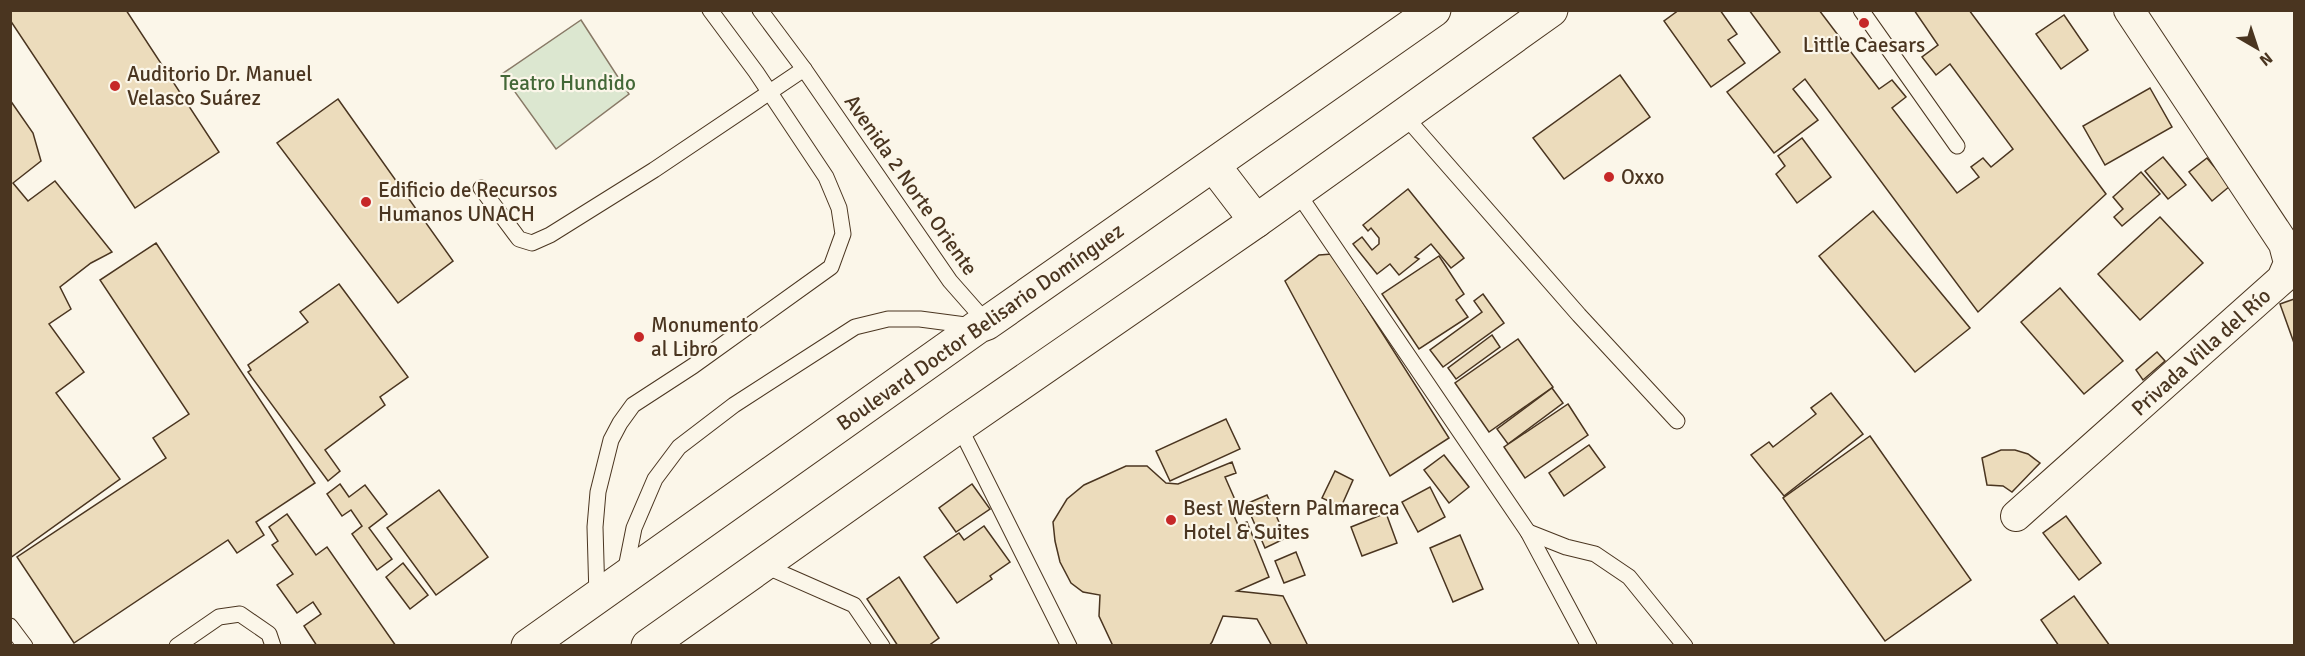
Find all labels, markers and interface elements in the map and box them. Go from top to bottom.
marker: Little Caesars [1857,16,1871,30]
north arrow [2227,18,2287,78]
place label: Little Caesars [1803,32,1925,58]
text: N [2255,48,2276,70]
place label: Auditorio Dr. Manuel Velasco Suárez [127,61,312,111]
park label: Teatro Hundido [500,70,636,96]
marker: Auditorio Dr. Manuel Velasco Suárez [108,79,122,93]
street label: Avenida 2 Norte Oriente [839,90,983,280]
place label: Oxxo [1621,164,1664,190]
marker: Oxxo [1602,170,1616,184]
place label: Edificio de Recursos Humanos UNACH [378,177,557,227]
marker: Edificio de Recursos Humanos UNACH [359,195,373,209]
street label: Boulevard Doctor Belisario Domínguez [831,218,1129,436]
street label: Privada Villa del Río [2126,283,2276,421]
place label: Monumento al Libro [651,312,759,362]
marker: Monumento al Libro [632,330,646,344]
place label: Best Western Palmareca Hotel & Suites [1183,495,1400,545]
marker: Best Western Palmareca Hotel & Suites [1164,513,1178,527]

